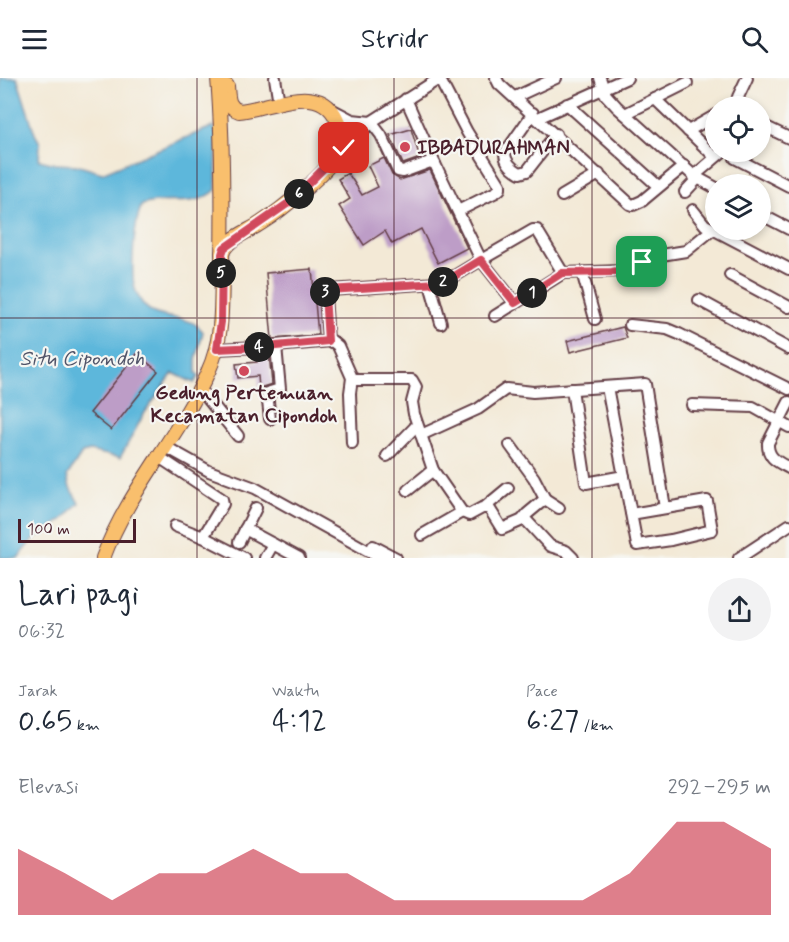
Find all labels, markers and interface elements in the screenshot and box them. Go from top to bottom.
text: Stridr [361,22,428,57]
icon: menu [18,23,51,56]
icon: search [738,23,771,56]
map controls [705,96,771,240]
button: locate [705,96,771,162]
pin [318,122,369,173]
icon: check [327,131,360,164]
place label: IBBADURAHMAN [417,135,570,162]
marker: IBBADURAHMAN [398,140,412,154]
button: layers [705,174,771,240]
pin: 6 [284,179,314,209]
text: 6 [295,183,303,204]
pin [616,236,667,287]
icon: arrive [625,245,658,278]
pin: 5 [206,258,236,288]
text: 5 [216,262,226,283]
pin: 2 [428,267,458,297]
text: 2 [439,271,447,292]
pin: 3 [310,277,340,307]
pin: 1 [517,278,547,308]
text: 3 [321,281,329,302]
text: 1 [528,282,536,303]
pin: 4 [244,332,274,362]
text: 4 [254,336,264,357]
water label: Situ Cipondoh [20,345,144,373]
marker: Gedung Pertemuan Kecamatan Cipondoh [237,364,251,378]
place label: Gedung Pertemuan Kecamatan Cipondoh [150,380,338,430]
scale bar [18,516,136,544]
text: 100 m [27,519,70,540]
text: Lari pagi [18,573,139,617]
button: share [708,578,771,641]
text: 06:32 [18,618,65,645]
text: Jarak [18,681,57,702]
text: Waktu [272,681,319,702]
text: Pace [526,681,558,702]
text: 0.65 [18,702,72,741]
text: 4:12 [272,702,327,741]
text: 6:27 [526,702,579,741]
text: km [72,715,100,736]
text: /km [579,715,614,736]
text: Elevasi [18,774,78,801]
text: 292–295 m [668,774,771,801]

